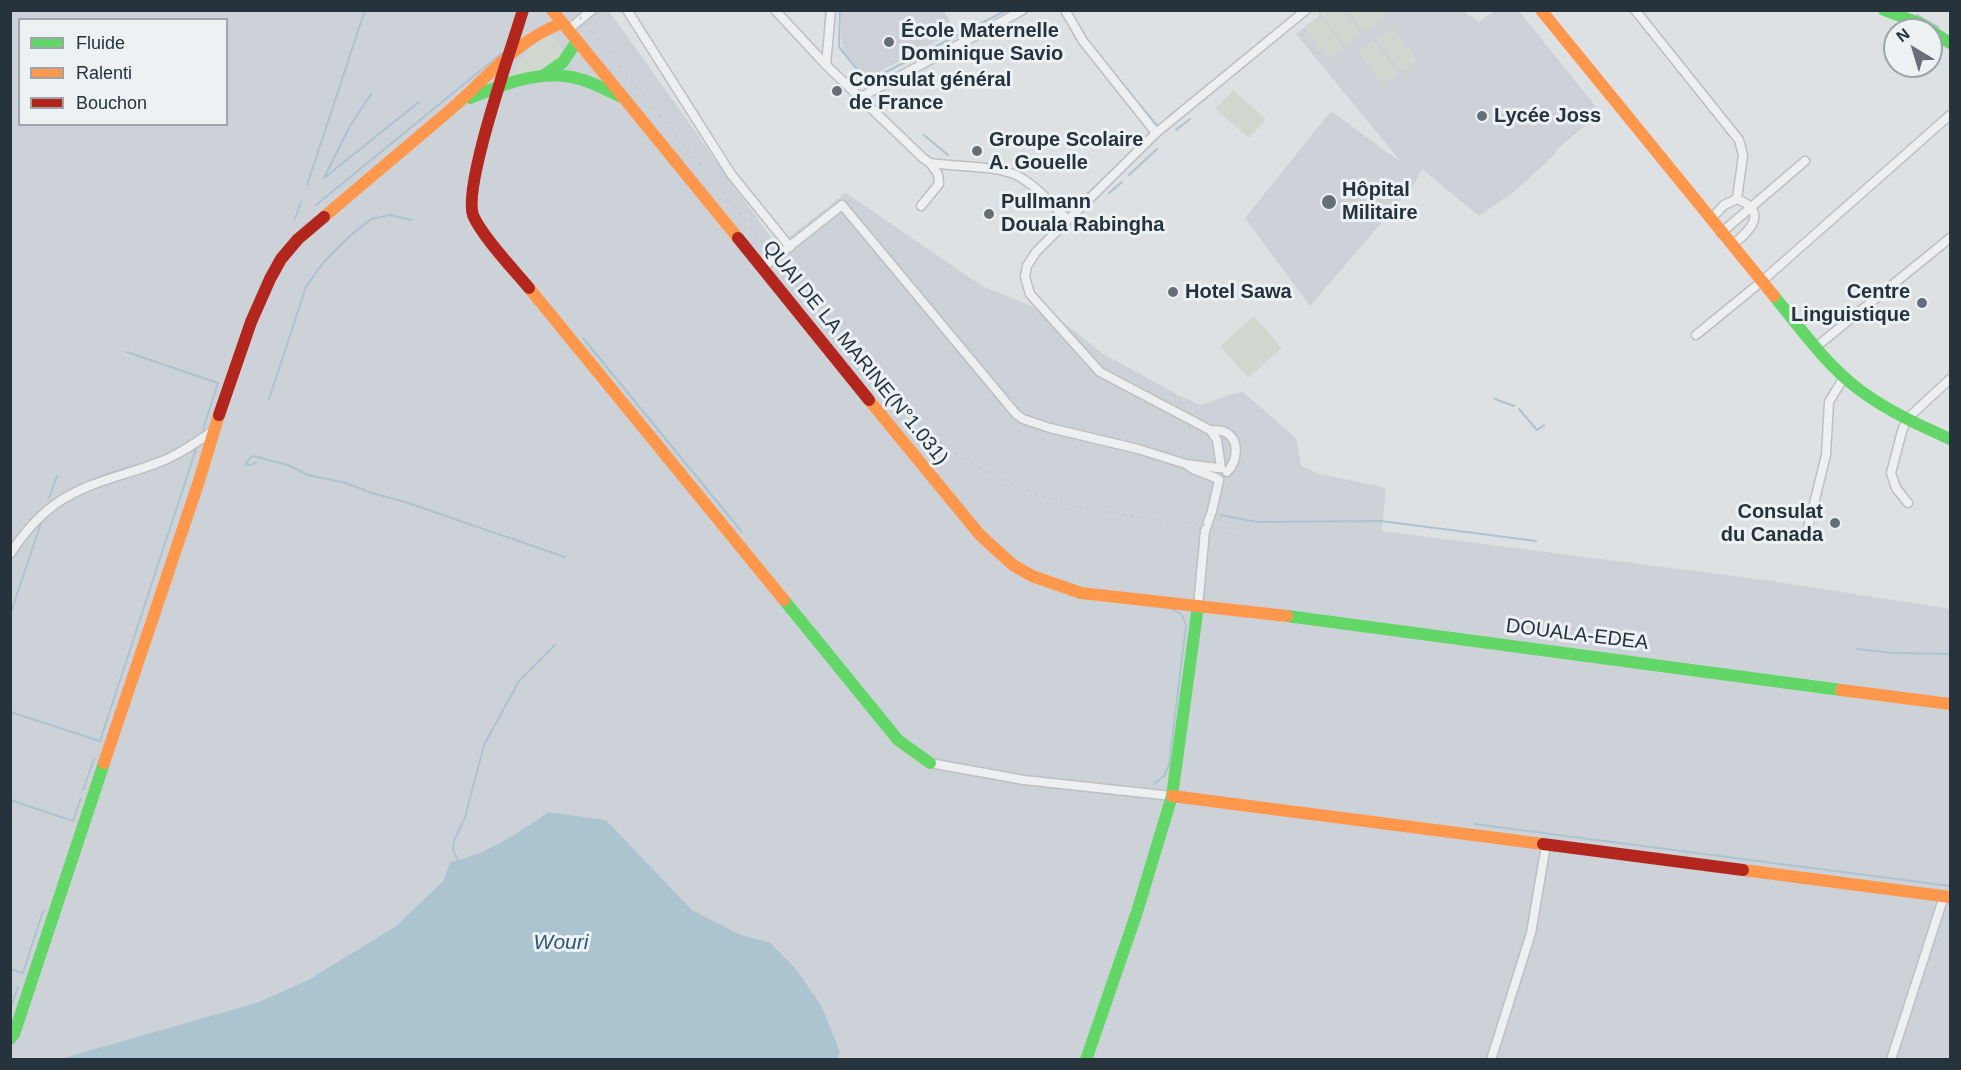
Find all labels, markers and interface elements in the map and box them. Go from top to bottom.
legend [18,18,228,126]
north arrow [1883,18,1943,78]
place label: École Maternelle Dominique Savio [901,19,1063,66]
text: N [1893,25,1913,45]
text: Fluide [76,33,125,53]
marker: École Maternelle Dominique Savio [882,35,896,49]
text: Ralenti [76,63,132,83]
place label: Consulat général de France [849,68,1011,115]
marker: Consulat général de France [830,84,844,98]
text: Bouchon [76,93,147,113]
place label: Lycée Joss [1494,104,1601,128]
marker: Lycée Joss [1475,109,1489,123]
place label: Groupe Scolaire A. Gouelle [989,128,1143,175]
marker: Groupe Scolaire A. Gouelle [970,144,984,158]
place label: Hôpital Militaire [1342,178,1418,225]
place label: Pullmann Douala Rabingha [1001,190,1164,237]
marker: Hôpital Militaire [1320,193,1338,211]
marker: Pullmann Douala Rabingha [982,207,996,221]
street label: QUAI DE LA MARINE(N°1.031) [757,236,953,470]
place label: Hotel Sawa [1185,280,1292,304]
place label: Centre Linguistique [1791,280,1910,327]
marker: Hotel Sawa [1166,285,1180,299]
marker: Centre Linguistique [1915,296,1929,310]
place label: Consulat du Canada [1721,500,1823,547]
marker: Consulat du Canada [1828,516,1842,530]
street label: DOUALA-EDEA [1504,614,1650,656]
water label: Wouri [534,930,588,956]

